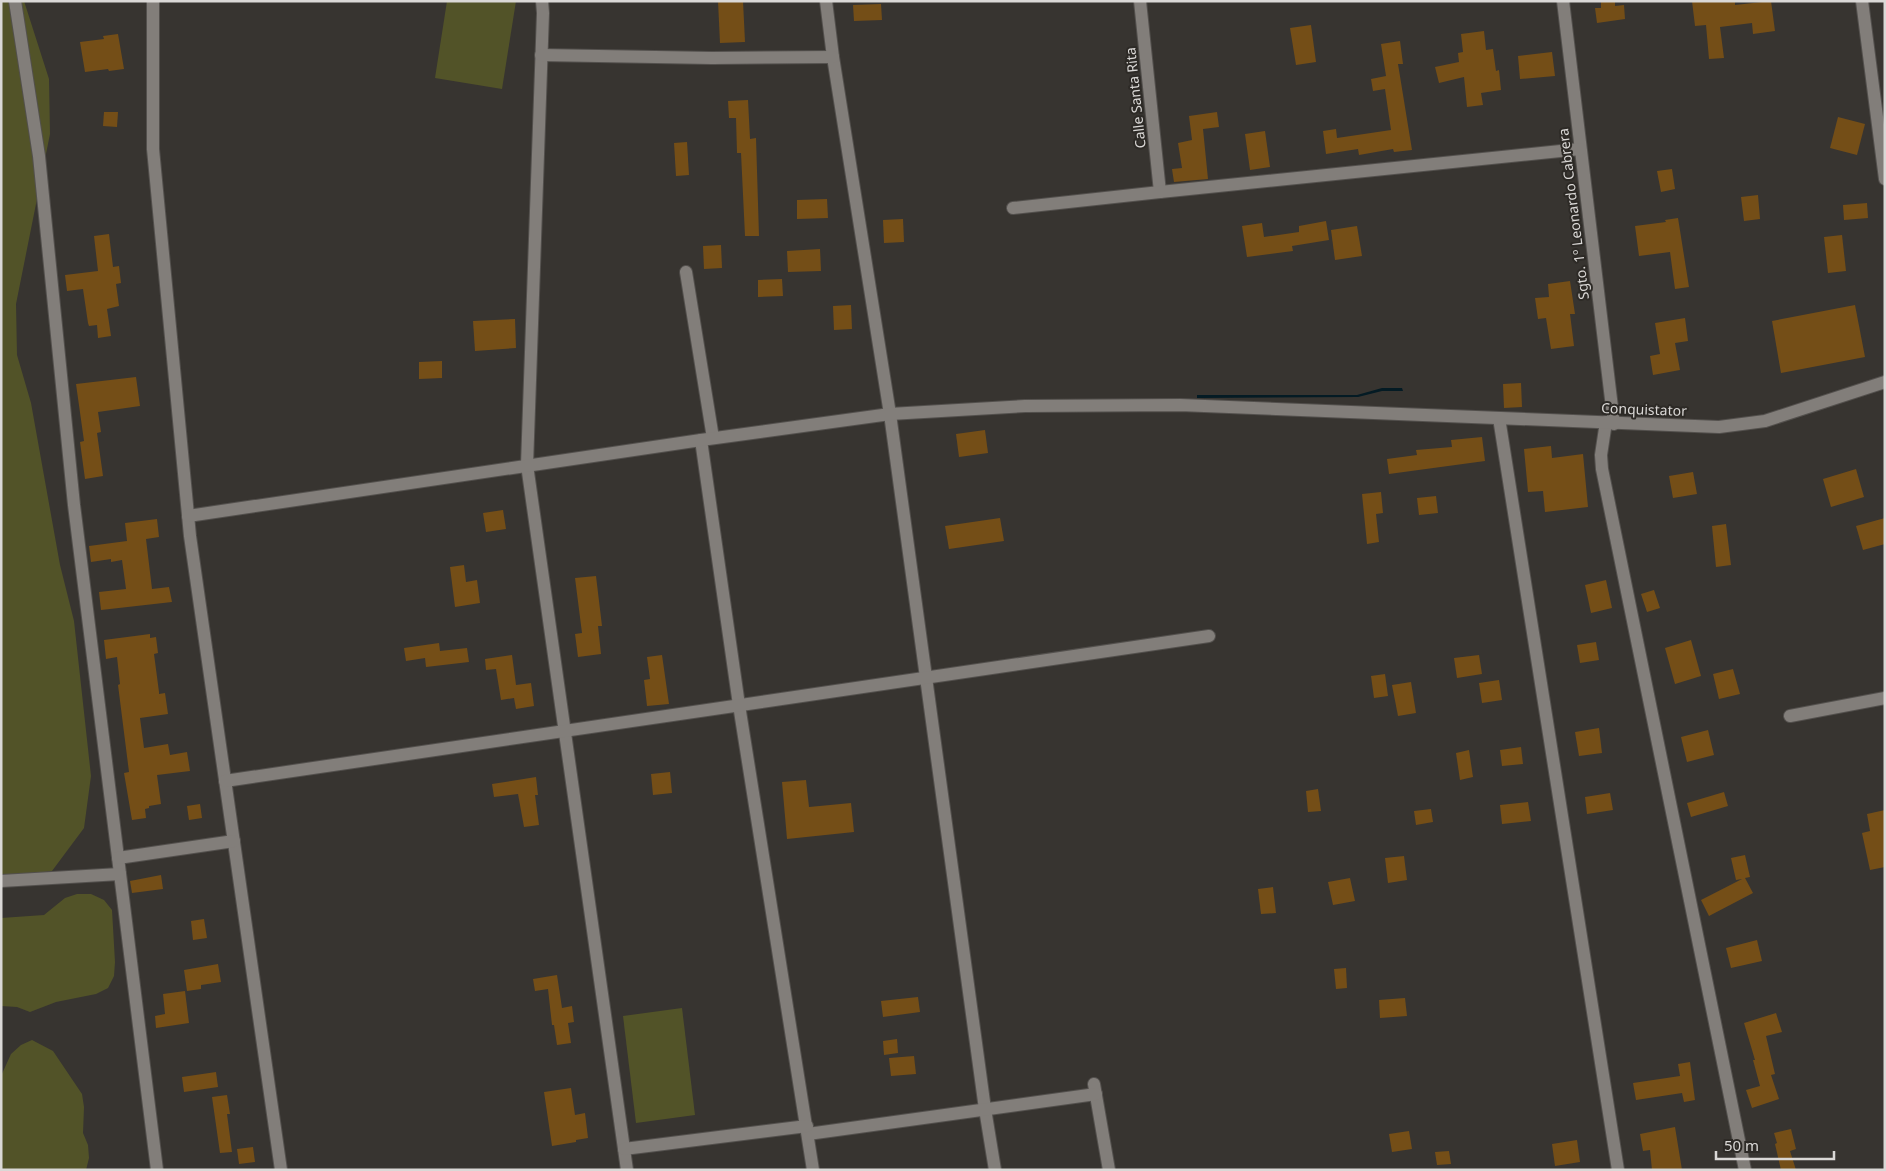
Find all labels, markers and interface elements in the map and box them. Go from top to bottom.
street label: Calle Santa Rita [1120,47,1150,149]
street label: Sgto. 1º Leonardo Cabrera [1553,127,1593,301]
street label: Conquistator [1601,398,1687,420]
scale bar [1716,1128,1834,1160]
text: 50 m [1724,1135,1759,1155]

